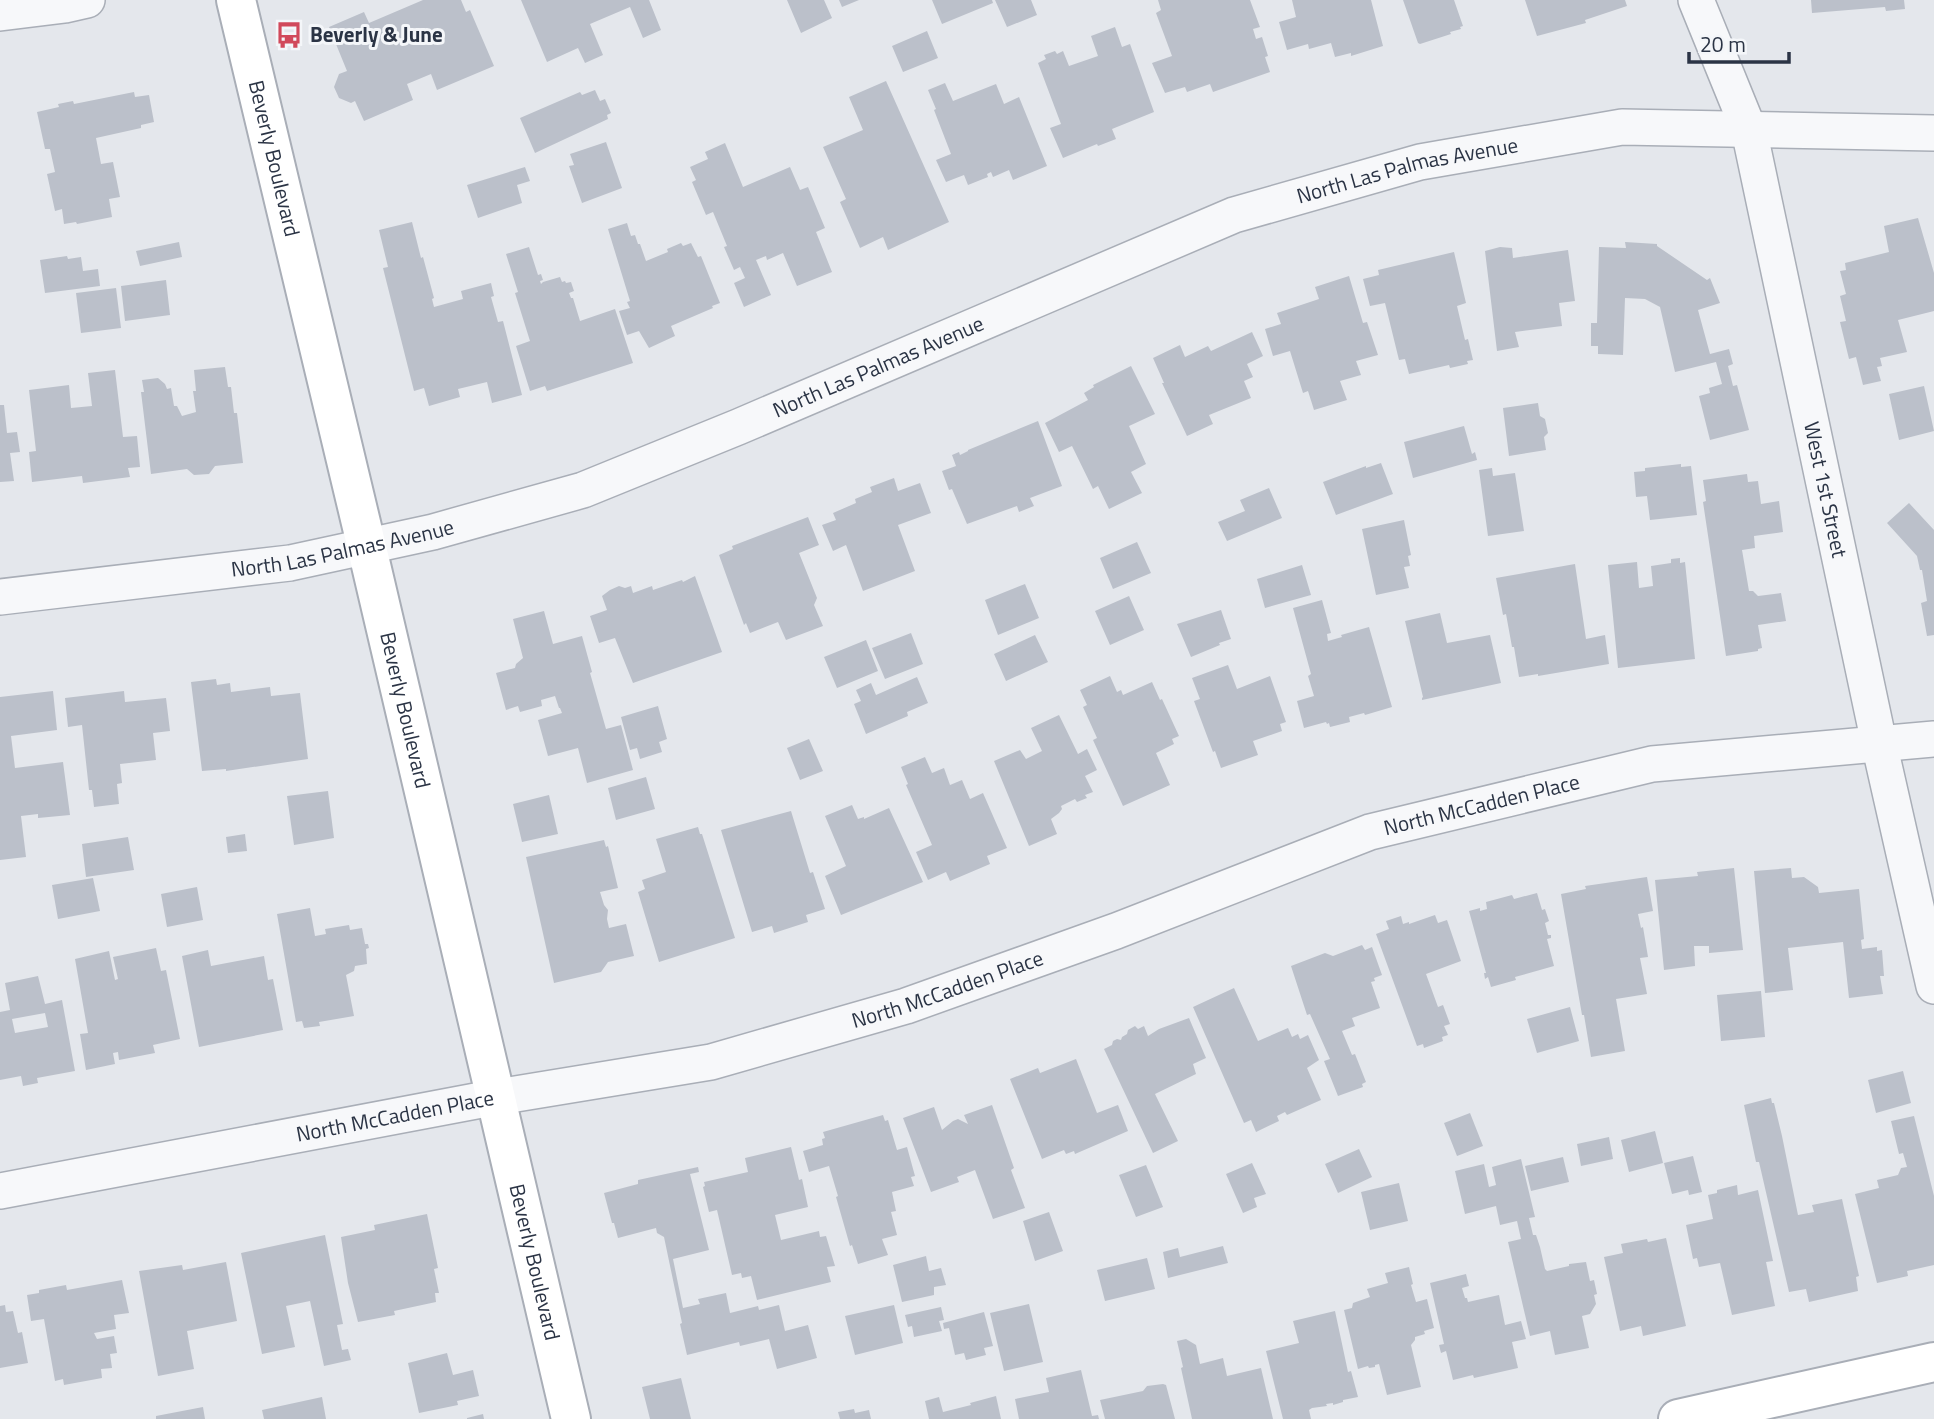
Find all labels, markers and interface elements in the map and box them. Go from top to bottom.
place label: Beverly & June [310,18,443,50]
bus stop icon: Beverly & June [274,20,304,50]
scale bar [1689,21,1789,65]
text: 20 m [1700,28,1746,60]
street label: Beverly Boulevard [241,77,309,240]
street label: North Las Palmas Avenue [1293,128,1520,211]
street label: North Las Palmas Avenue [767,307,988,425]
street label: West 1st Street [1796,418,1856,561]
street label: North Las Palmas Avenue [229,510,457,585]
street label: Beverly Boulevard [372,628,440,791]
street label: North McCadden Place [1380,765,1583,843]
street label: North McCadden Place [848,941,1047,1036]
street label: North McCadden Place [293,1081,496,1150]
street label: Beverly Boulevard [501,1181,569,1343]

